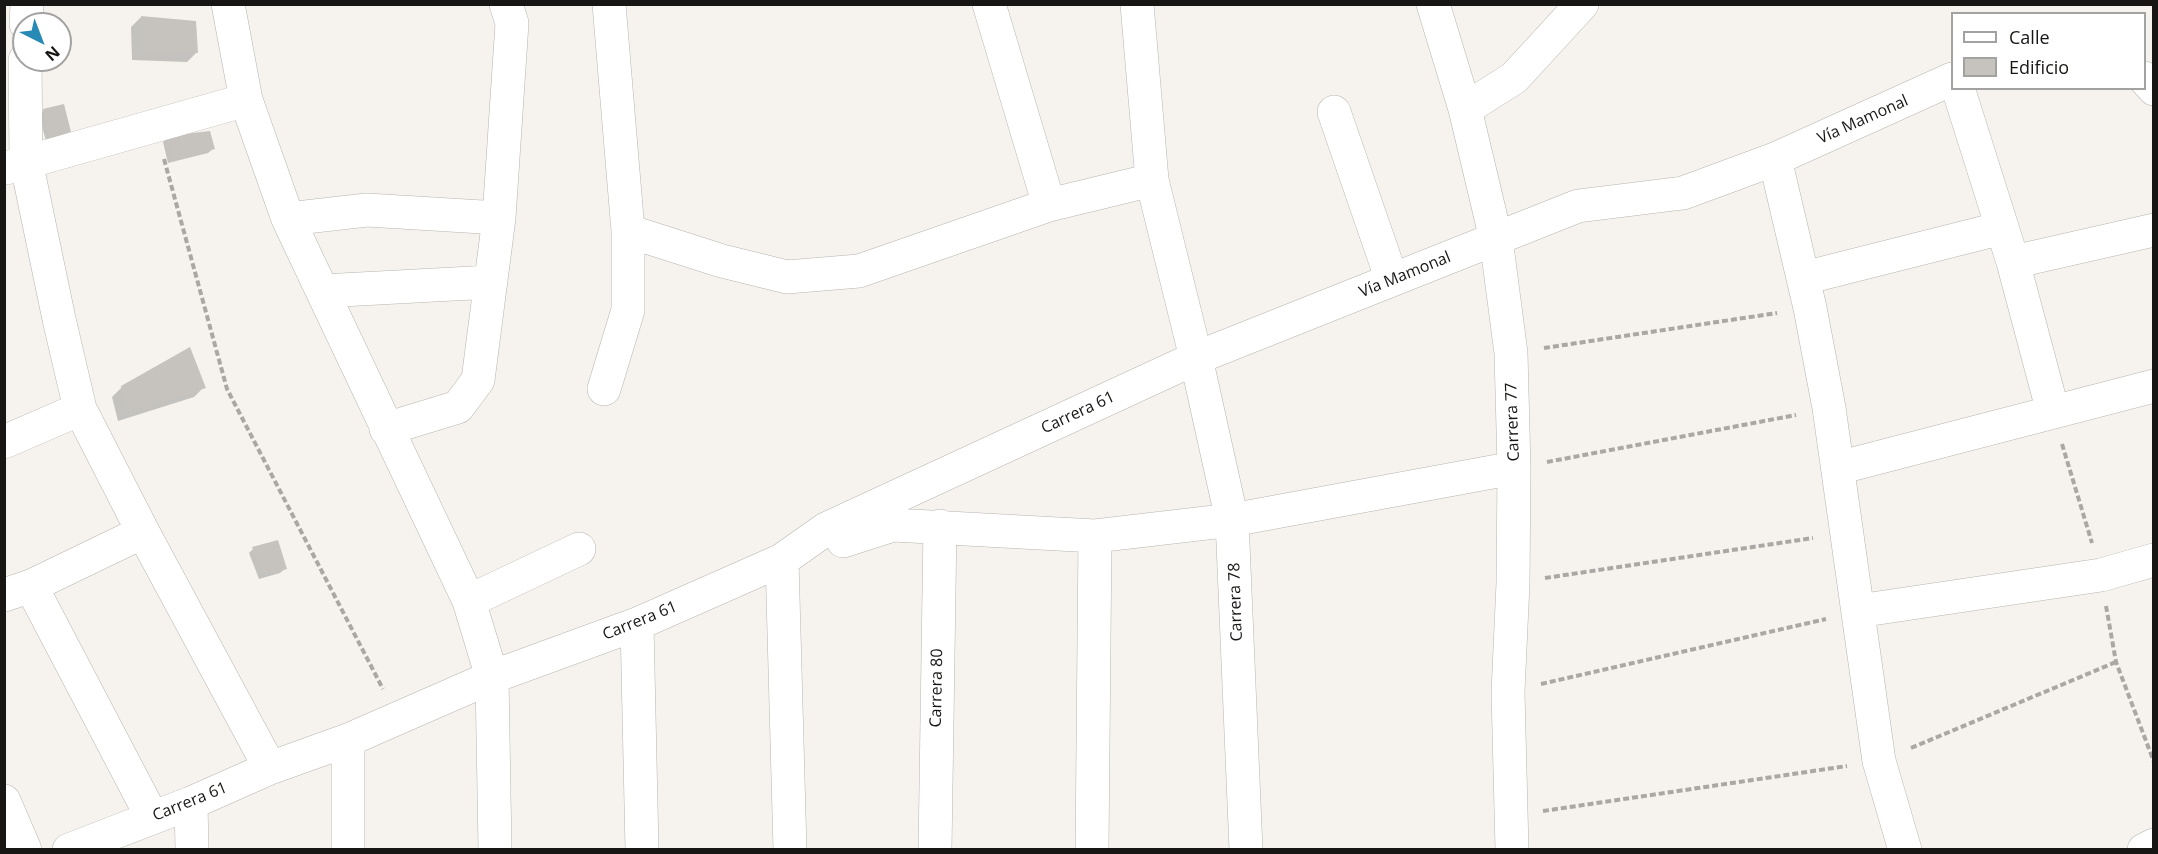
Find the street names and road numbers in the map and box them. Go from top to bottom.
street label: Vía Mamonal [1815,91,1911,149]
street label: Vía Mamonal [1356,248,1454,302]
street label: Carrera 77 [1502,382,1524,462]
street label: Carrera 61 [1038,388,1118,438]
street label: Carrera 78 [1225,562,1247,642]
street label: Carrera 61 [600,597,680,645]
street label: Carrera 80 [927,648,947,728]
street label: Carrera 61 [150,778,230,826]

